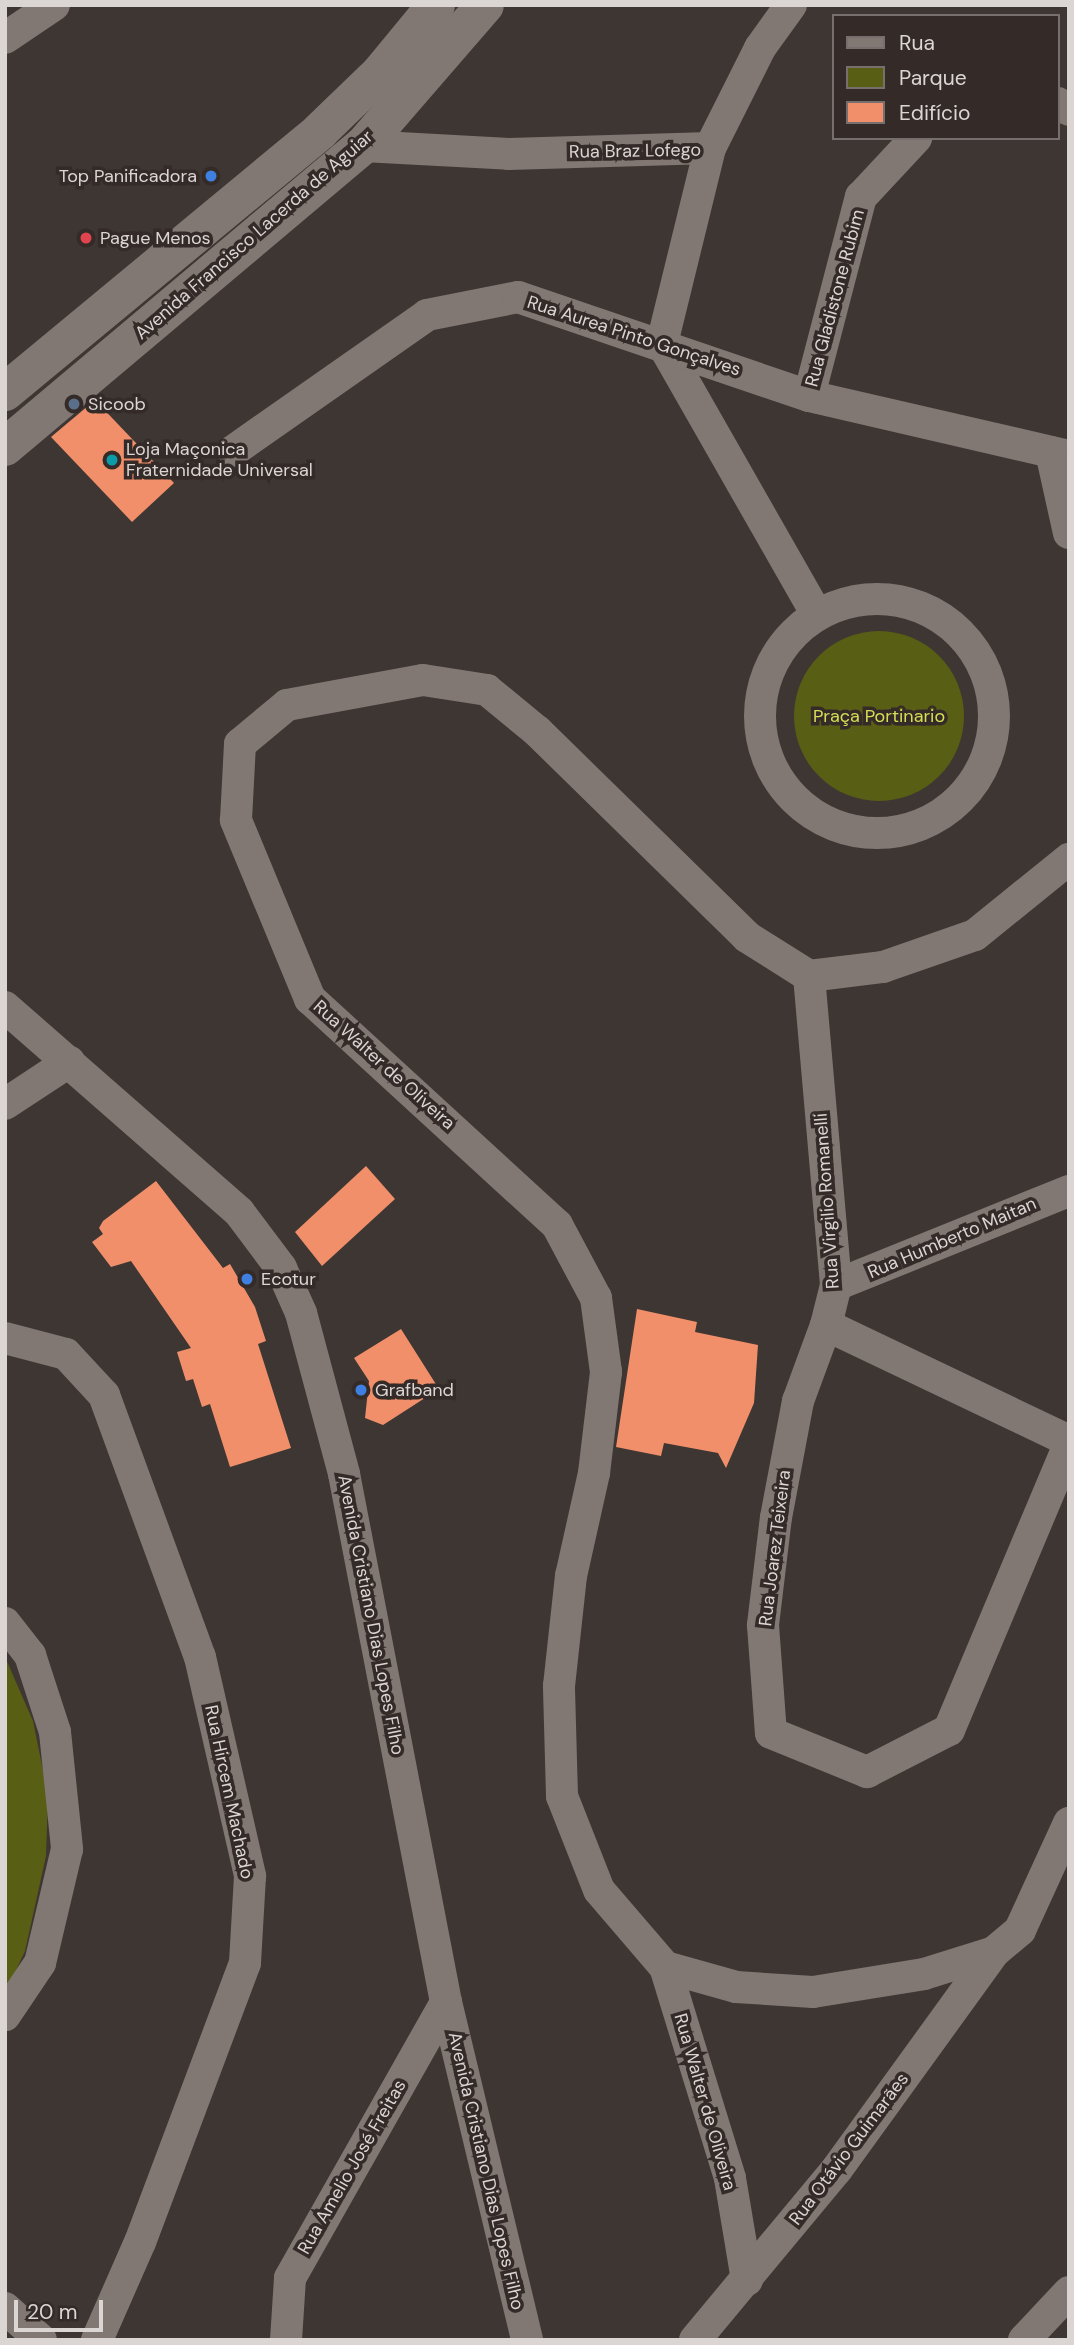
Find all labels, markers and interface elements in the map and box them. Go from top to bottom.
legend [832,14,1060,140]
text: Rua [899,29,935,57]
text: Parque [899,64,967,92]
text: Edifício [899,99,970,127]
street label: Avenida Francisco Lacerda de Aguiar [131,126,377,344]
street label: Rua Braz Lofego [569,139,701,163]
place label: Top Panificadora [59,165,197,187]
marker: Top Panificadora [203,168,219,184]
street label: Rua Gladistone Rubim [801,207,869,389]
place label: Pague Menos [100,227,211,249]
marker: Pague Menos [78,230,94,246]
street label: Rua Aurea Pinto Gonçalves [525,291,743,381]
place label: Sicoob [88,393,146,415]
marker: Sicoob [66,396,82,412]
place label: Loja Maçonica Fraternidade Universal [126,439,313,482]
marker: Loja Maçonica Fraternidade Universal [104,452,120,468]
park label: Praça Portinario [813,705,945,727]
street label: Rua Walter de Oliveira [309,996,459,1134]
street label: Rua Virgilio Romanelli [810,1112,844,1290]
street label: Rua Humberto Maitan [864,1193,1040,1283]
place label: Ecotur [261,1268,316,1290]
marker: Ecotur [239,1271,255,1287]
place label: Grafband [375,1379,454,1401]
marker: Grafband [353,1382,369,1398]
street label: Rua Joarez Teixeira [755,1469,795,1627]
street label: Avenida Cristiano Dias Lopes Filho [333,1473,409,1757]
street label: Rua Hircem Machado [200,1703,258,1881]
street label: Rua Walter de Oliveira [669,2011,741,2193]
street label: Avenida Cristiano Dias Lopes Filho [443,2030,529,2312]
street label: Rua Otávio Guimarães [785,2069,913,2229]
street label: Rua Amelio José Freitas [293,2076,411,2258]
scale bar [18,2286,107,2330]
text: 20 m [27,2298,78,2326]

